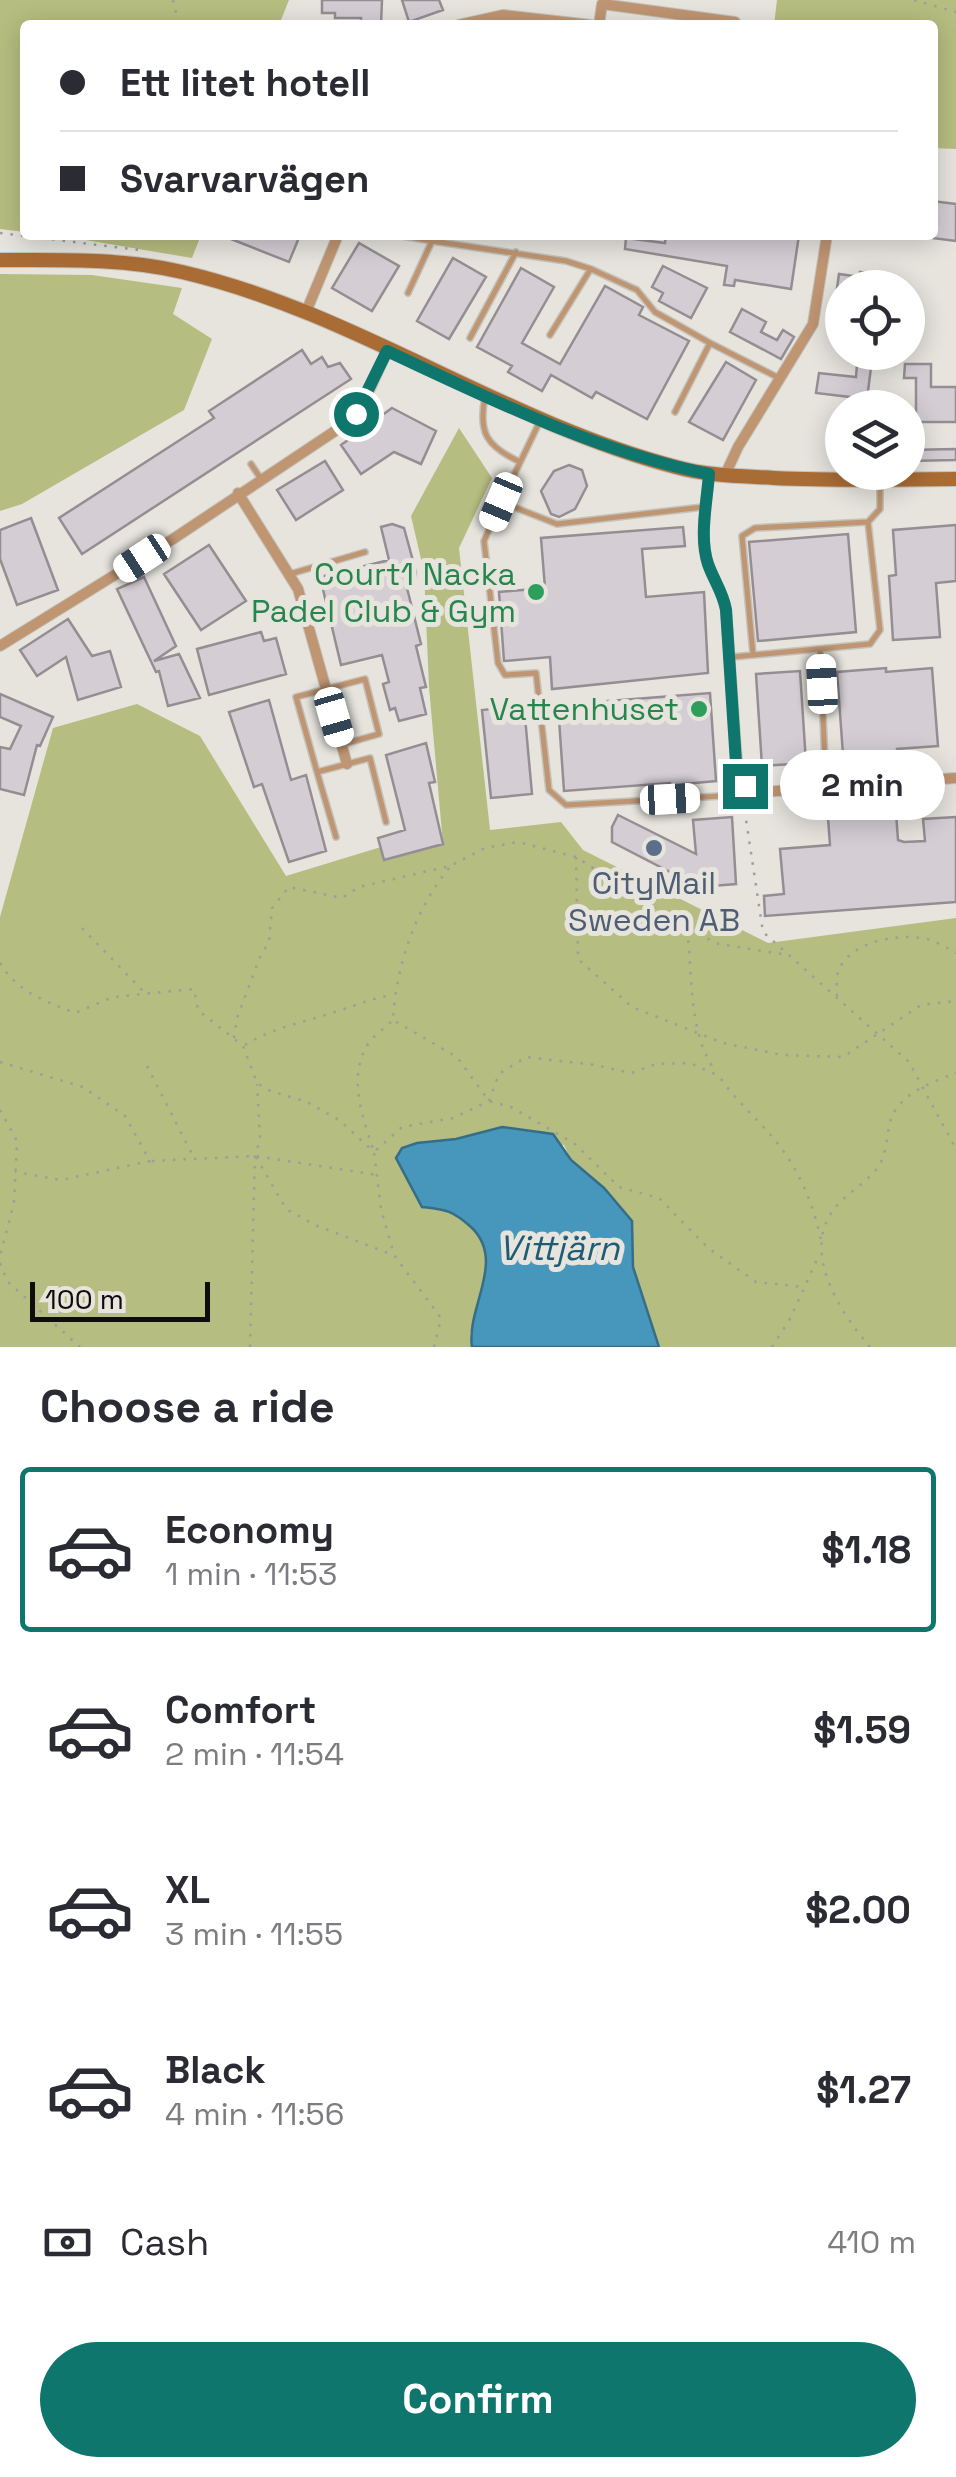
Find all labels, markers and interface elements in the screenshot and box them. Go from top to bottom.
text: Ett litet hotell [120,59,370,107]
text: Svarvarvägen [120,155,369,203]
map controls [825,270,925,490]
button: locate [825,270,925,370]
button: layers [825,390,925,490]
route start [334,392,379,437]
car [475,469,527,535]
car [109,529,175,587]
place label: Court1 Nacka Padel Club & Gym [251,554,516,631]
marker: Court1 Nacka Padel Club & Gym [525,581,547,603]
car [805,653,839,715]
car [311,684,357,750]
place label: Vattenhuset [490,689,679,729]
marker: Vattenhuset [688,698,710,720]
callout: 2 min [780,751,945,821]
route end [723,764,768,809]
text: 2 min [821,765,904,805]
car [639,782,701,816]
marker: CityMail Sweden AB [643,837,665,859]
place label: CityMail Sweden AB [568,863,740,940]
water label: Vittjärn [498,1226,620,1270]
scale bar [30,1277,210,1322]
text: 100 m [45,1281,124,1317]
text: Choose a ride [40,1378,335,1435]
icon: car [45,1505,135,1595]
text: Economy [165,1506,334,1554]
text: $1.18 [821,1526,911,1574]
text: 1 min · 11:53 [165,1554,337,1594]
icon: car [45,1685,135,1775]
text: Comfort [165,1686,316,1734]
text: $1.59 [813,1706,911,1754]
text: 2 min · 11:54 [165,1734,344,1774]
icon: car [45,1865,135,1955]
text: XL [165,1866,210,1914]
text: $2.00 [805,1886,911,1934]
text: 3 min · 11:55 [165,1914,343,1954]
icon: car [45,2045,135,2135]
text: Black [165,2046,266,2094]
text: $1.27 [816,2066,911,2114]
text: 4 min · 11:56 [165,2094,344,2134]
icon: cash [40,2215,95,2270]
text: Cash [120,2218,209,2266]
text: 410 m [827,2222,916,2262]
button: Confirm [40,2342,916,2457]

